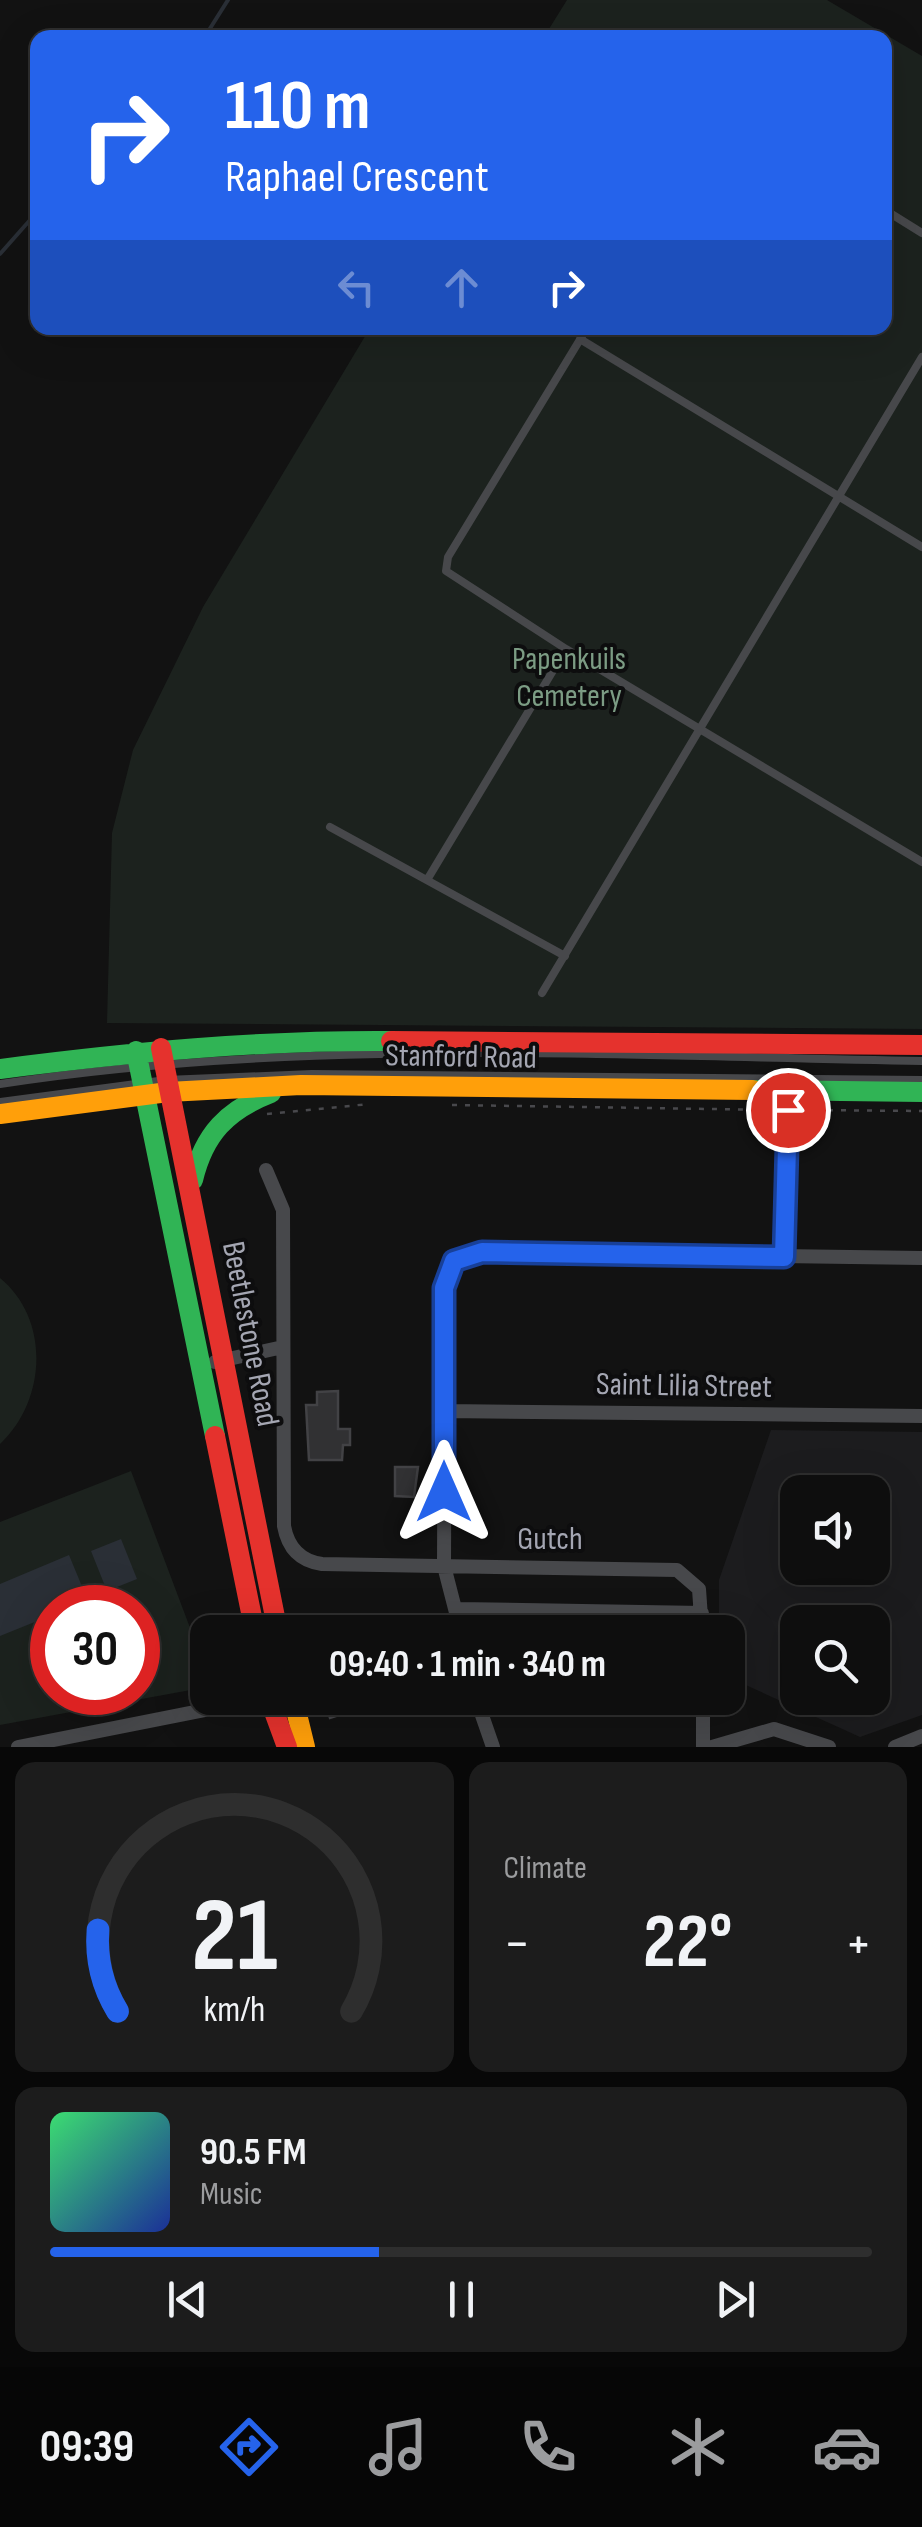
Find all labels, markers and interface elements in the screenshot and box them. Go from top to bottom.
text: 110 m [225,65,371,149]
icon: right [60,70,190,200]
text: Raphael Crescent [225,150,489,205]
icon: left [329,260,384,315]
icon: ahead [434,260,489,315]
icon: right [539,260,594,315]
park label: Papenkuils Cemetery [512,640,626,716]
street label: Stanford Road [385,1036,537,1078]
pin [746,1068,831,1153]
icon: arrive [761,1083,816,1138]
street label: Beetlestone Road [213,1238,287,1430]
street label: Saint Lilia Street [596,1365,772,1407]
position arrow [392,1440,496,1544]
map controls [780,1475,890,1715]
button: sound [780,1475,890,1585]
street label: Gutch [517,1520,583,1559]
speed limit sign: 30 [30,1585,160,1715]
button: search [780,1605,890,1715]
text: 09:40 · 1 min · 340 m [329,1642,606,1687]
text: Climate [504,1849,587,1888]
text: 21 [191,1875,277,2000]
text: 22° [643,1898,732,1989]
text: − [504,1911,530,1978]
text: + [845,1911,872,1978]
text: km/h [203,1989,265,2032]
text: 90.5 FM [200,2130,306,2175]
text: Music [200,2175,263,2214]
icon: previous [160,2272,215,2327]
icon: pause [434,2272,489,2327]
icon: next [708,2272,763,2327]
icon: directions [214,2412,284,2482]
icon: music [363,2412,433,2482]
icon: phone [513,2412,583,2482]
icon: climate [663,2412,733,2482]
icon: car [812,2412,882,2482]
text: 09:39 [40,2420,134,2475]

